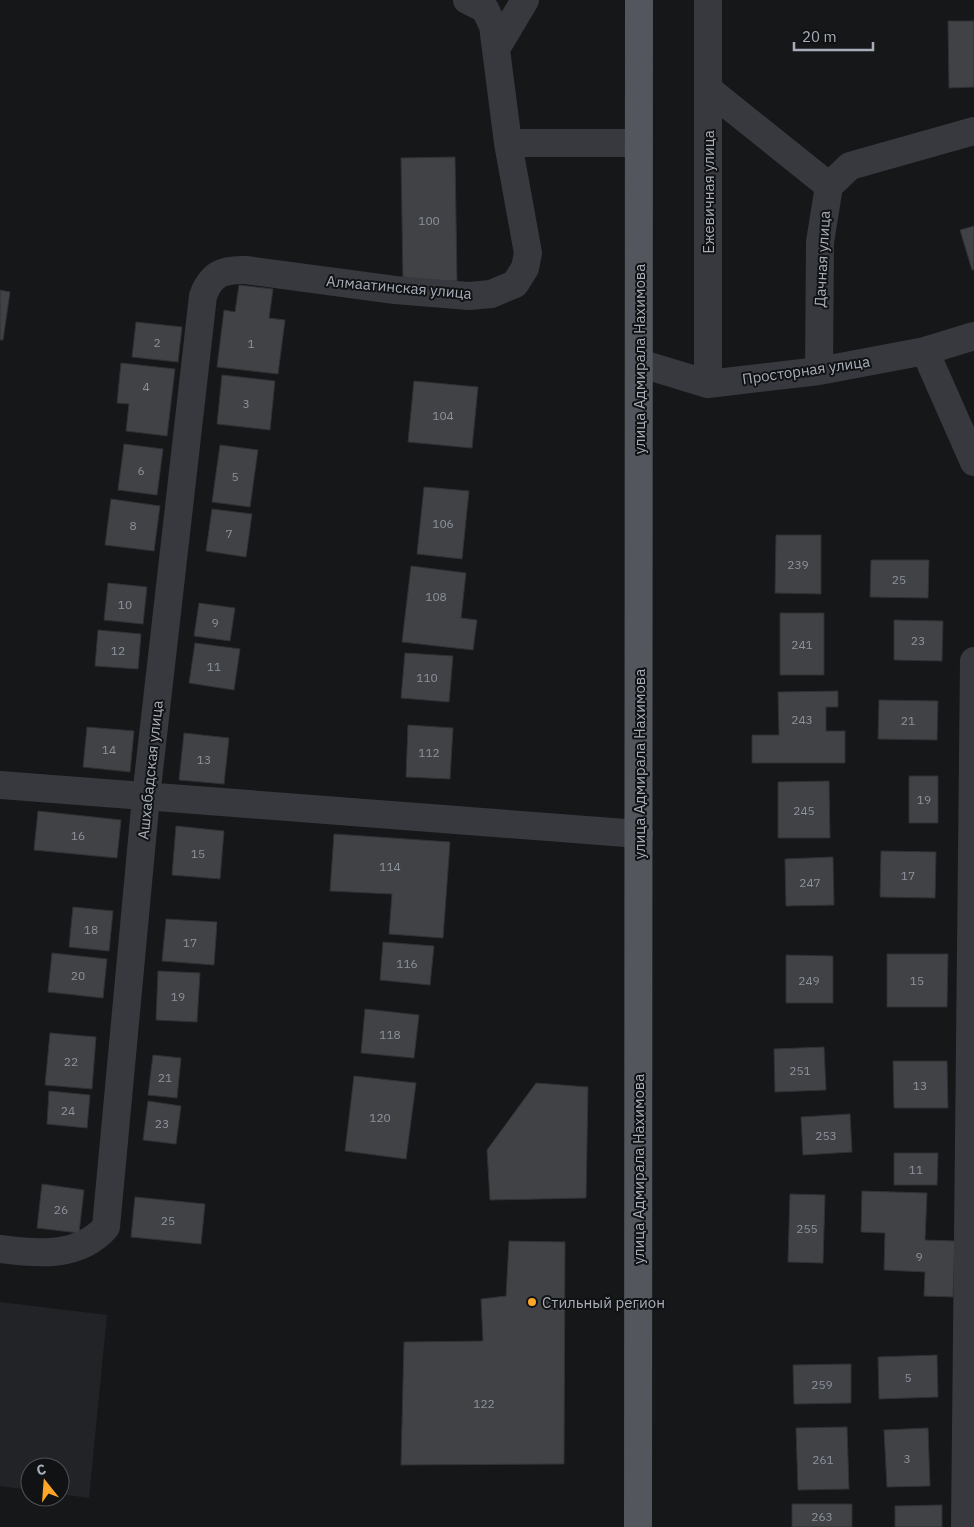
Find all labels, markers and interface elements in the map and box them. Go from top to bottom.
scale bar [794,20,873,52]
text: 20 m [802,27,837,46]
street label: Ежевичная улица [699,130,718,254]
street label: Дачная улица [810,210,834,308]
house number: 100 [418,213,440,228]
street label: улица Адмирала Нахимова [630,264,649,454]
street label: Алмаатинская улица [325,271,473,303]
house number: 2 [153,335,161,350]
house number: 1 [247,336,255,351]
street label: Просторная улица [741,352,871,388]
house number: 4 [142,379,150,394]
house number: 3 [242,396,250,411]
house number: 104 [432,408,454,423]
house number: 6 [137,463,145,478]
house number: 5 [231,469,239,484]
house number: 106 [432,516,454,531]
house number: 8 [129,518,137,533]
house number: 7 [225,526,233,541]
house number: 239 [787,557,809,572]
house number: 25 [892,572,906,587]
house number: 108 [425,589,447,604]
house number: 10 [118,597,132,612]
house number: 9 [211,615,219,630]
house number: 23 [911,633,925,648]
house number: 241 [791,637,813,652]
house number: 12 [111,643,125,658]
house number: 11 [207,659,221,674]
street label: улица Адмирала Нахимова [630,669,649,859]
house number: 110 [416,670,438,685]
street label: Ашхабадская улица [133,699,167,841]
house number: 243 [791,712,813,727]
house number: 21 [901,713,915,728]
house number: 14 [102,742,116,757]
house number: 112 [418,745,440,760]
house number: 13 [197,752,211,767]
house number: 19 [917,792,931,807]
house number: 245 [793,803,815,818]
house number: 16 [71,828,85,843]
house number: 15 [191,846,205,861]
house number: 114 [379,859,401,874]
house number: 17 [901,868,915,883]
house number: 247 [799,875,821,890]
house number: 18 [84,922,98,937]
house number: 17 [183,935,197,950]
house number: 116 [396,956,418,971]
house number: 20 [71,968,85,983]
house number: 249 [798,973,820,988]
house number: 15 [910,973,924,988]
house number: 19 [171,989,185,1004]
house number: 118 [379,1027,401,1042]
house number: 22 [64,1054,78,1069]
house number: 251 [789,1063,811,1078]
house number: 21 [158,1070,172,1085]
street label: улица Адмирала Нахимова [629,1074,648,1264]
house number: 13 [913,1078,927,1093]
house number: 24 [61,1103,75,1118]
house number: 120 [369,1110,391,1125]
house number: 23 [155,1116,169,1131]
house number: 253 [815,1128,837,1143]
house number: 11 [909,1162,923,1177]
house number: 26 [54,1202,68,1217]
house number: 25 [161,1213,175,1228]
house number: 255 [796,1221,818,1236]
house number: 9 [915,1249,923,1264]
place label: Стильный регион [542,1293,665,1312]
marker: Стильный регион [526,1296,538,1308]
house number: 5 [904,1370,912,1385]
house number: 259 [811,1377,833,1392]
house number: 122 [473,1396,495,1411]
house number: 3 [903,1451,911,1466]
house number: 261 [812,1452,834,1467]
north arrow [20,1457,70,1507]
text: С [34,1460,48,1480]
house number: 263 [811,1509,833,1524]

